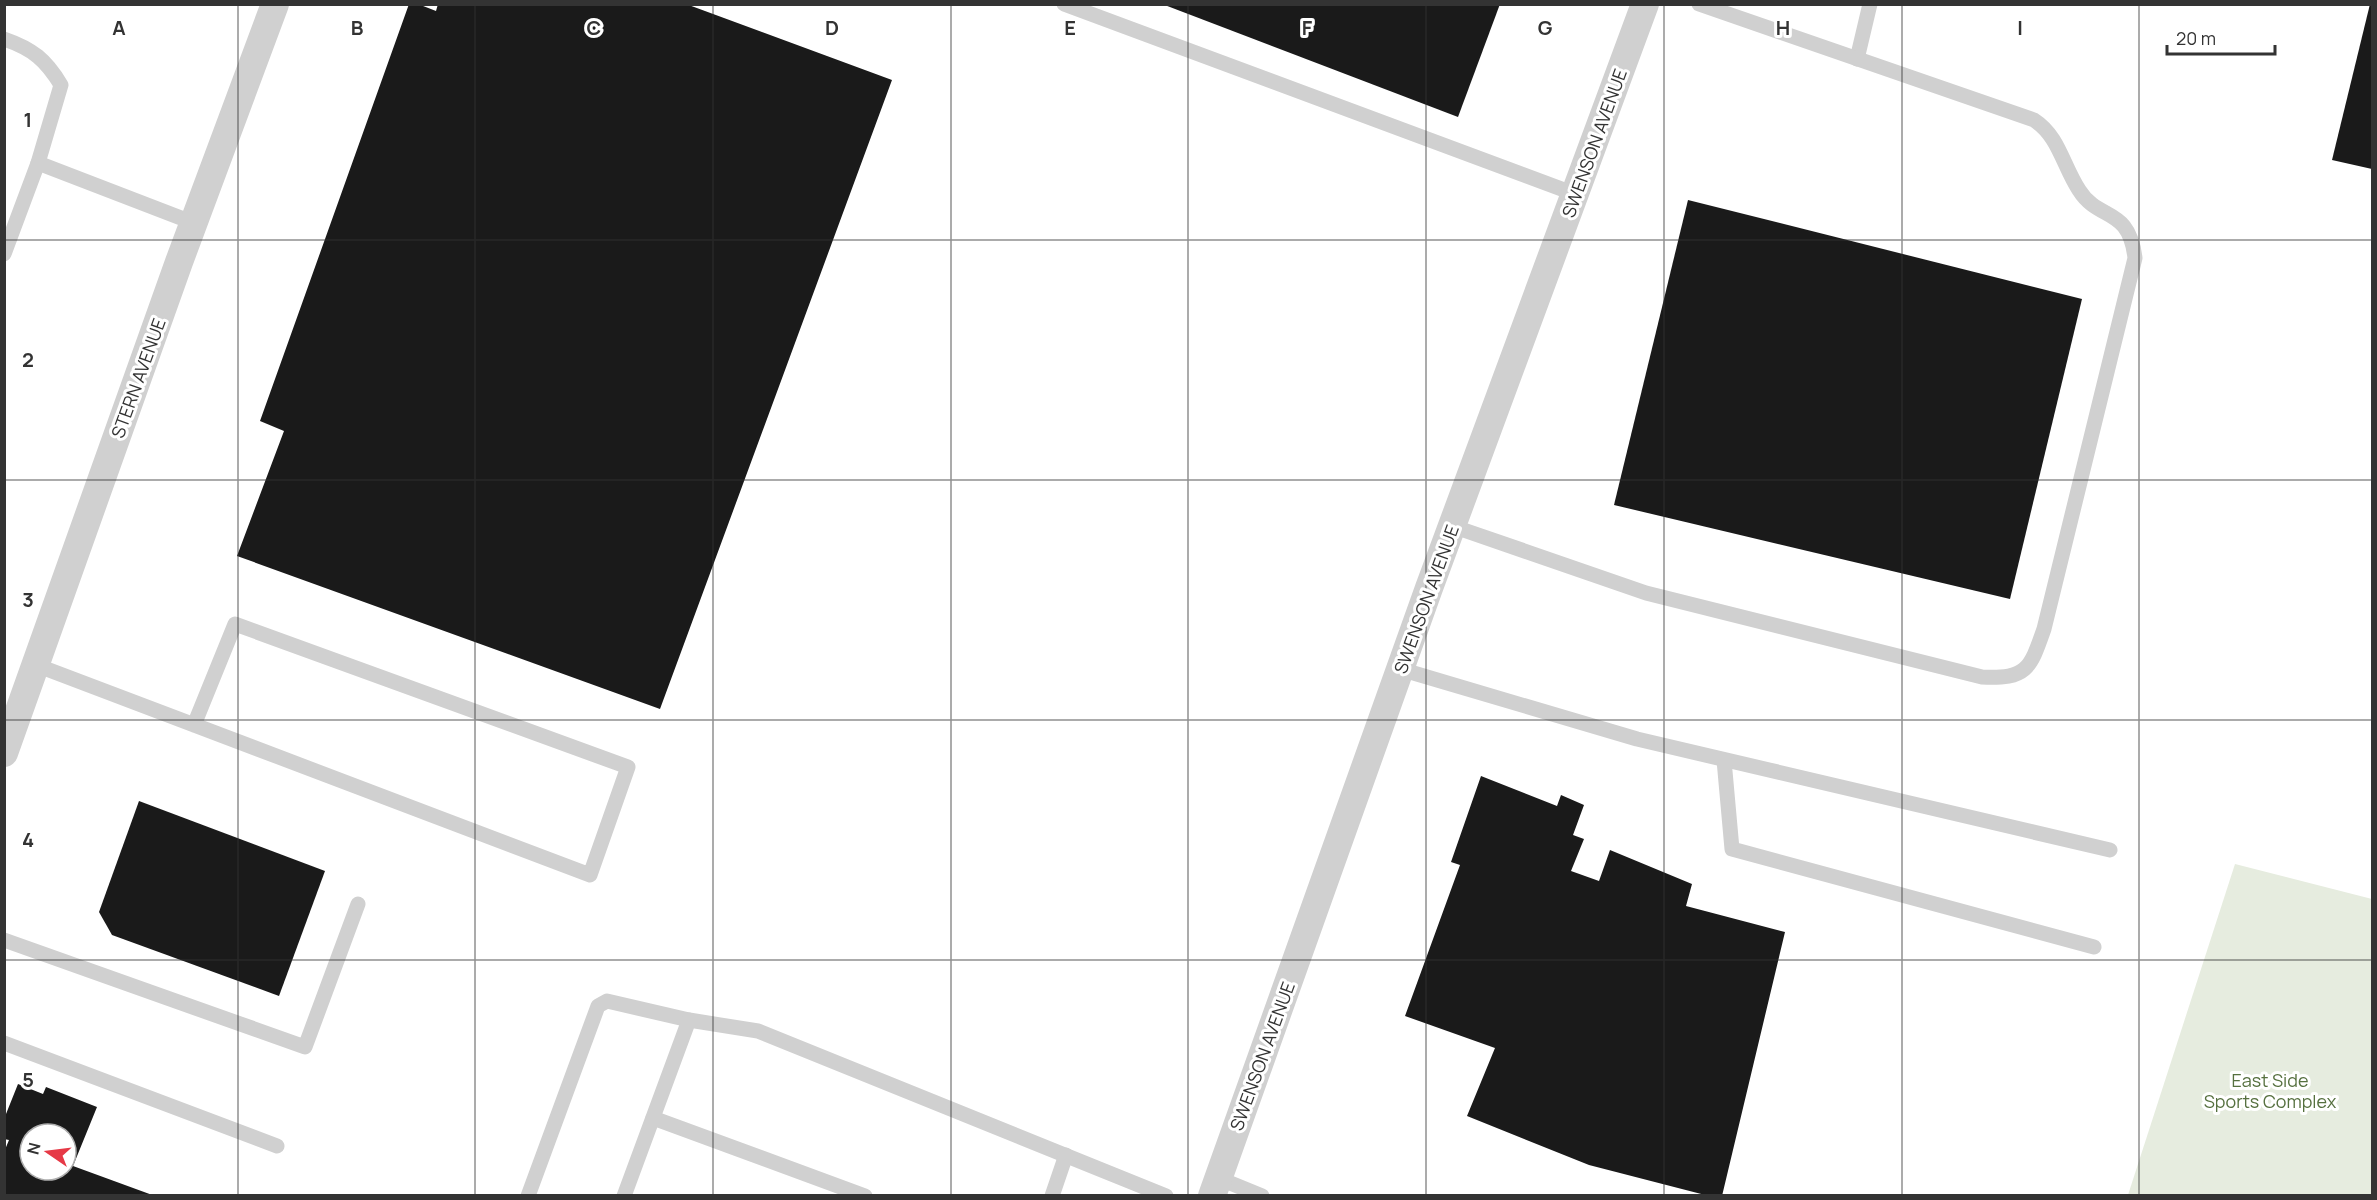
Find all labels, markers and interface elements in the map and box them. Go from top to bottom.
text: A [112,14,126,41]
text: B [351,14,364,41]
text: C [587,14,601,41]
text: D [825,14,839,41]
text: E [1064,14,1076,41]
text: F [1302,14,1313,41]
text: G [1538,14,1553,41]
text: H [1776,14,1790,41]
text: I [2017,14,2023,41]
scale bar [2167,18,2275,56]
text: 20 m [2176,26,2216,50]
street label: SWENSON AVENUE [1556,65,1632,221]
text: 1 [24,106,32,133]
street label: STERN AVENUE [105,315,171,441]
text: 2 [22,346,34,373]
street label: SWENSON AVENUE [1388,521,1464,677]
text: 3 [22,586,34,613]
text: 4 [22,826,34,853]
street label: SWENSON AVENUE [1224,978,1300,1134]
text: 5 [22,1066,34,1093]
park label: East Side Sports Complex [2204,1068,2337,1113]
north arrow [18,1122,78,1182]
text: N [21,1140,46,1157]

